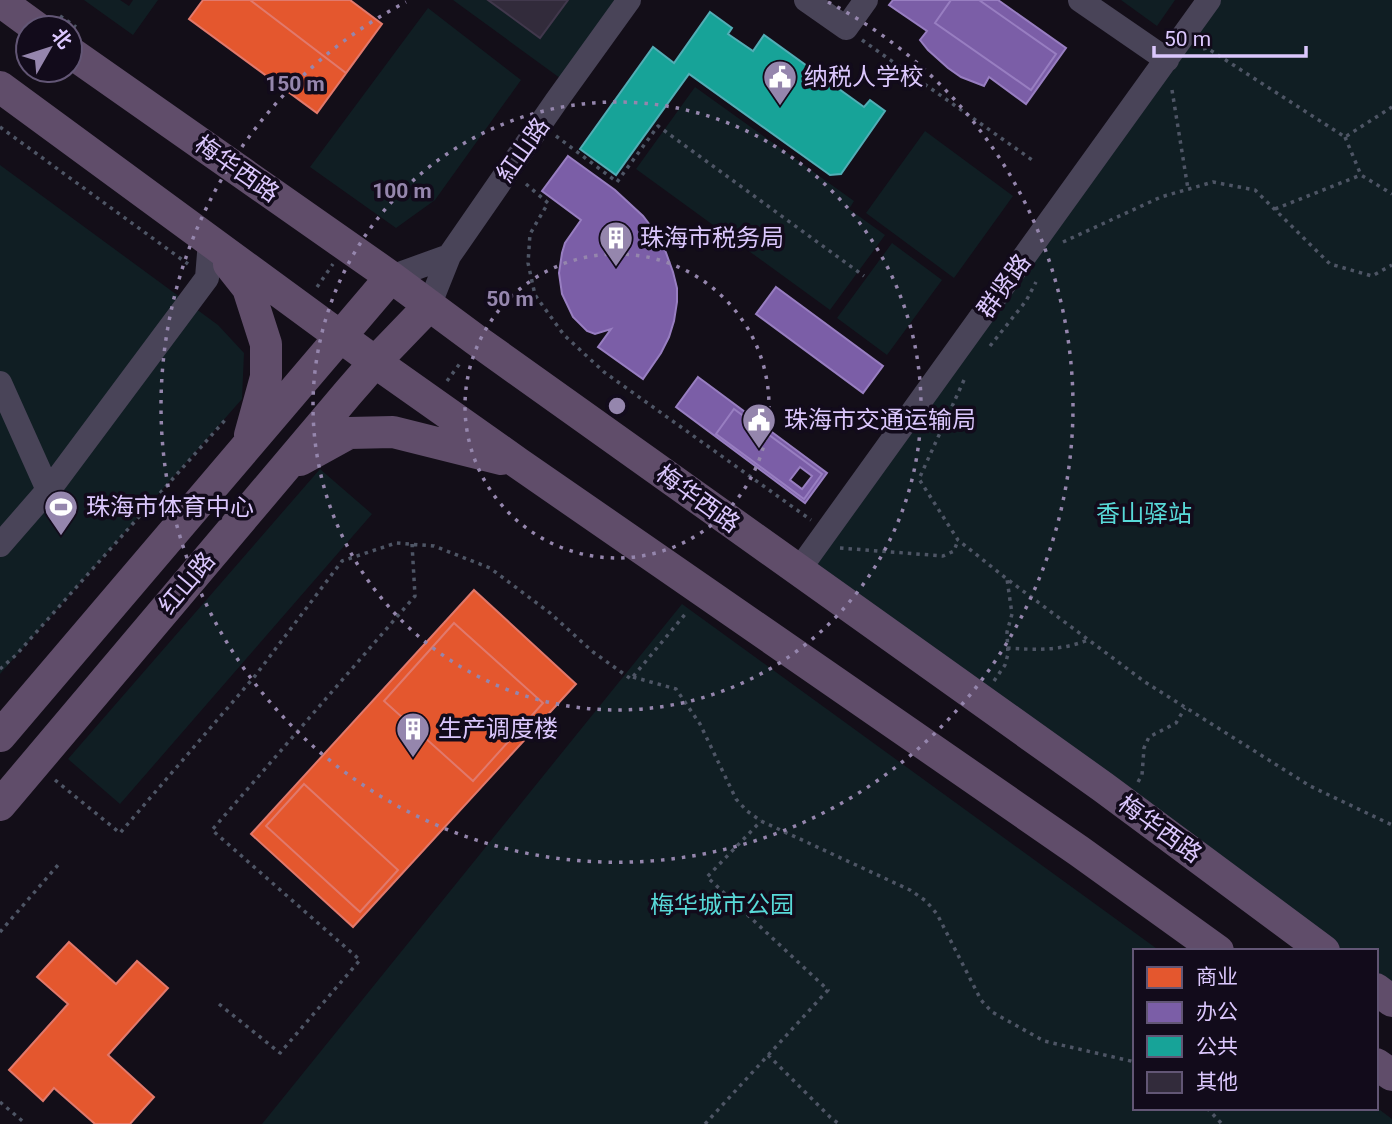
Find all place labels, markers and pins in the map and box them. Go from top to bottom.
public building icon: 纳税人学校 [761,58,799,107]
place label: 纳税人学校 [804,63,924,91]
building icon: 珠海市税务局 [597,219,635,268]
place label: 珠海市税务局 [640,224,784,252]
centre of rings [605,394,629,418]
public building icon: 珠海市交通运输局 [740,401,778,450]
place label: 珠海市交通运输局 [784,406,976,434]
sports icon: 珠海市体育中心 [42,488,80,537]
place label: 珠海市体育中心 [86,493,254,521]
building icon: 生产调度楼 [394,710,432,759]
place label: 生产调度楼 [438,715,558,743]

